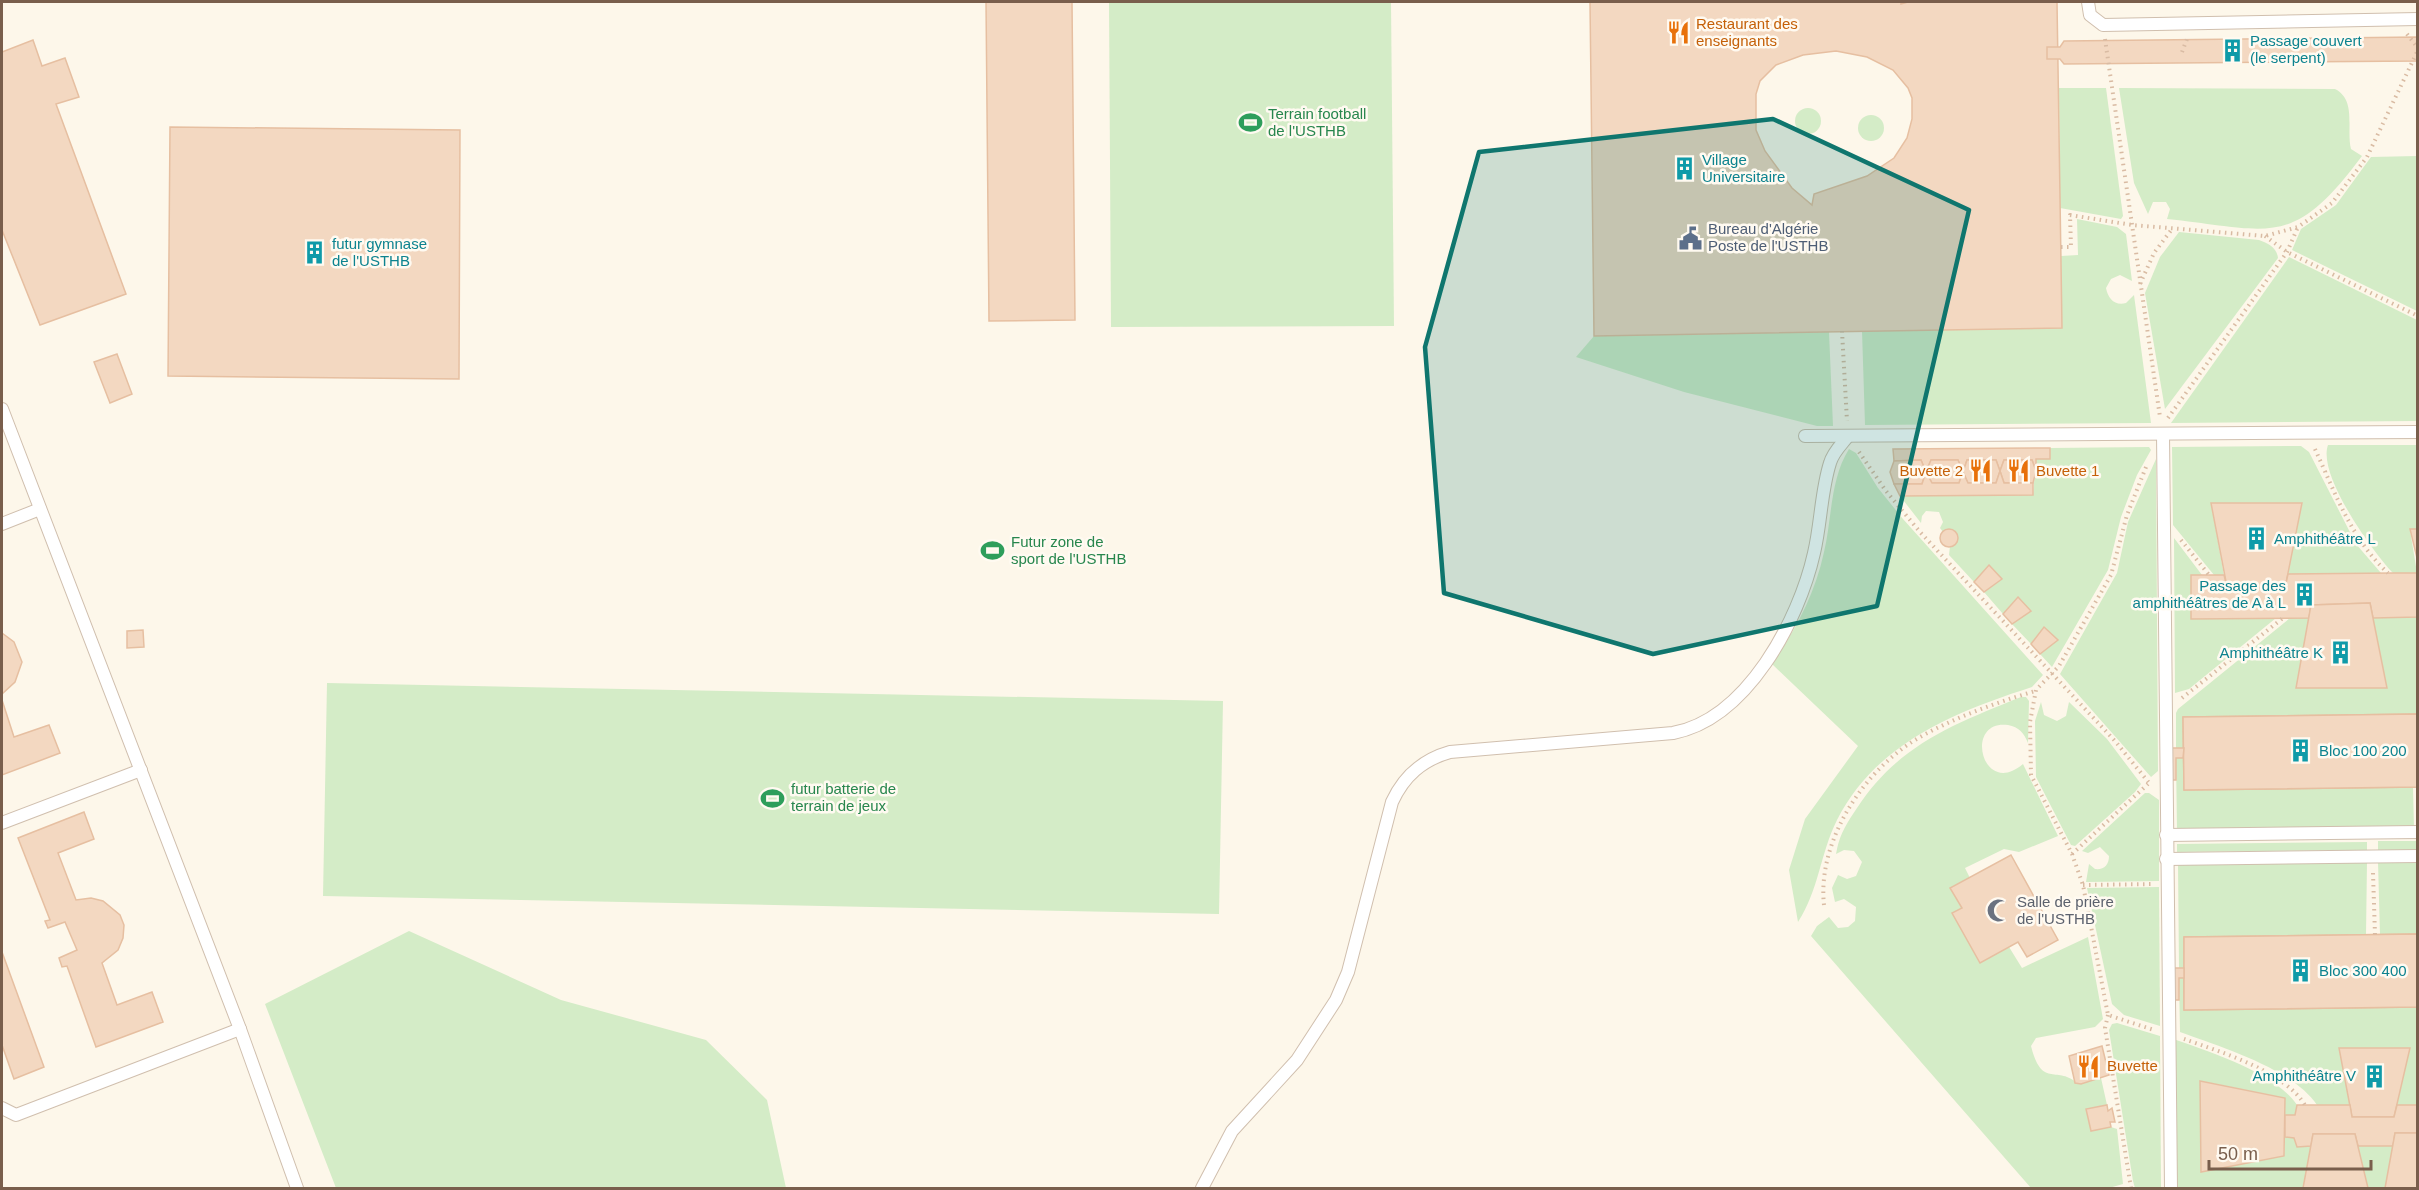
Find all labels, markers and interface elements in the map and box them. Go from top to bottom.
place label: Restaurant des enseignants [1696,15,1798,49]
restaurant icon: Restaurant des enseignants [1665,20,1691,46]
place label: Passage couvert (le serpent) [2250,32,2363,66]
building icon: Passage couvert (le serpent) [2219,37,2245,63]
place label: Terrain football de l'USTHB [1268,105,1366,139]
sports icon: Terrain football de l'USTHB [1237,110,1263,136]
place label: Village Universitaire [1702,151,1785,185]
building icon: Village Universitaire [1671,156,1697,182]
place label: Bureau d'Algérie Poste de l'USTHB [1708,220,1828,254]
public building icon: Bureau d'Algérie Poste de l'USTHB [1677,225,1703,251]
place label: futur gymnase de l'USTHB [332,235,427,269]
building icon: futur gymnase de l'USTHB [301,240,327,266]
restaurant icon: Buvette 2 [1968,458,1994,484]
restaurant icon: Buvette 1 [2005,458,2031,484]
place label: Buvette 2 [1900,462,1963,479]
place label: Buvette 1 [2036,462,2099,479]
building icon: Amphithéâtre L [2243,526,2269,552]
place label: Amphithéâtre L [2274,530,2376,547]
place label: Futur zone de sport de l'USTHB [1011,533,1126,567]
sports icon: Futur zone de sport de l'USTHB [980,538,1006,564]
place label: Passage des amphithéâtres de A à L [2133,577,2286,611]
building icon: Passage des amphithéâtres de A à L [2291,582,2317,608]
building icon: Amphithéâtre K [2328,640,2354,666]
place label: Amphithéâtre K [2220,644,2323,661]
building icon: Bloc 100 200 [2288,738,2314,764]
place label: Bloc 100 200 [2319,742,2407,759]
place label: futur batterie de terrain de jeux [791,780,896,814]
sports icon: futur batterie de terrain de jeux [760,785,786,811]
place label: Salle de prière de l'USTHB [2017,893,2114,927]
mosque icon: Salle de prière de l'USTHB [1986,898,2012,924]
building icon: Bloc 300 400 [2288,958,2314,984]
place label: Bloc 300 400 [2319,962,2407,979]
restaurant icon: Buvette [2076,1053,2102,1079]
place label: Buvette [2107,1057,2158,1074]
building icon: Amphithéâtre V [2361,1063,2387,1089]
place label: Amphithéâtre V [2253,1067,2356,1084]
scale bar [2209,1133,2371,1171]
text: 50 m [2218,1144,2258,1164]

